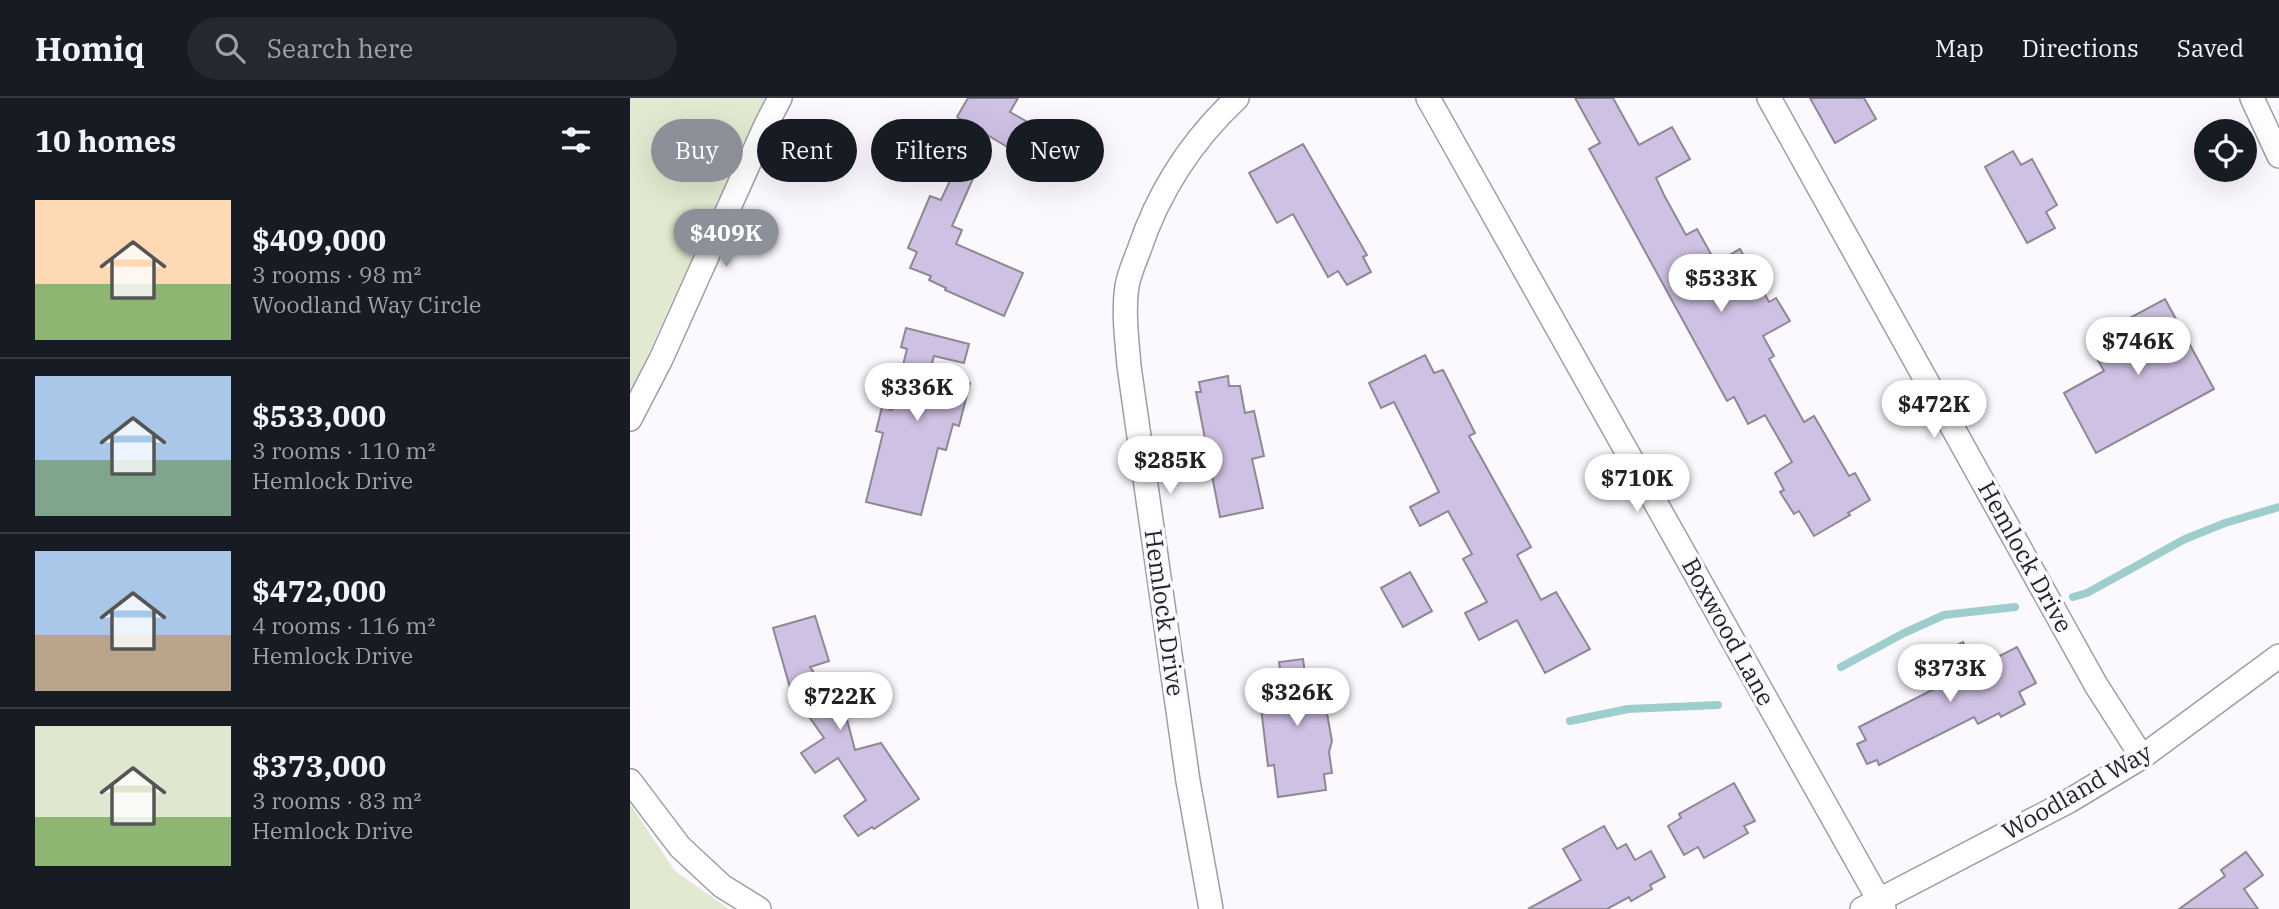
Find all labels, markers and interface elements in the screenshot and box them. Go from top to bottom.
search box [187,17,677,80]
text: Homiq [35,27,145,70]
icon: search [211,29,249,67]
text: Search here [267,31,413,65]
text: Map [1935,32,1984,64]
text: Directions [2022,32,2139,64]
text: Saved [2177,32,2244,64]
chip: Buy [651,119,743,182]
chip: Rent [757,119,857,182]
chip: Filters [871,119,992,182]
chip: New [1006,119,1104,182]
map controls [2194,119,2257,182]
button: locate [2194,119,2257,182]
text: 10 homes [35,121,176,160]
icon: filters [557,121,595,159]
pin: $409K [677,209,775,269]
text: $409K [690,217,762,247]
text: $409,000 [252,220,386,259]
icon: home [91,228,175,312]
pin: $533K [1672,254,1770,314]
text: 3 rooms · 98 m² [252,259,422,289]
text: $533K [1685,262,1757,292]
text: Woodland Way Circle [252,289,481,319]
pin: $746K [2089,317,2187,377]
text: $746K [2102,325,2174,355]
pin: $336K [868,364,966,423]
text: $336K [881,371,953,401]
pin: $472K [1885,380,1983,440]
text: $472K [1898,388,1970,418]
text: $533,000 [252,396,386,435]
icon: home [91,404,175,488]
text: 3 rooms · 110 m² [252,435,435,465]
pin: $285K [1121,436,1219,496]
text: $285K [1134,444,1206,474]
pin: $710K [1588,454,1686,514]
text: $710K [1601,462,1673,492]
text: Hemlock Drive [252,465,413,495]
street label: Hemlock Drive [1971,475,2081,638]
street label: Hemlock Drive [1137,527,1193,698]
street label: Boxwood Lane [1675,552,1783,711]
text: $472,000 [252,571,386,610]
icon: home [91,579,175,663]
text: 4 rooms · 116 m² [252,610,435,640]
text: Hemlock Drive [252,640,413,670]
pin: $373K [1901,644,1999,704]
text: $373K [1914,652,1986,682]
pin: $326K [1248,668,1346,728]
pin: $722K [791,672,889,732]
text: $326K [1261,676,1333,706]
text: $722K [804,680,876,710]
street label: Woodland Way [1996,735,2157,847]
text: $373,000 [252,746,386,785]
icon: home [91,754,175,838]
text: 3 rooms · 83 m² [252,785,422,815]
text: Hemlock Drive [252,815,413,845]

